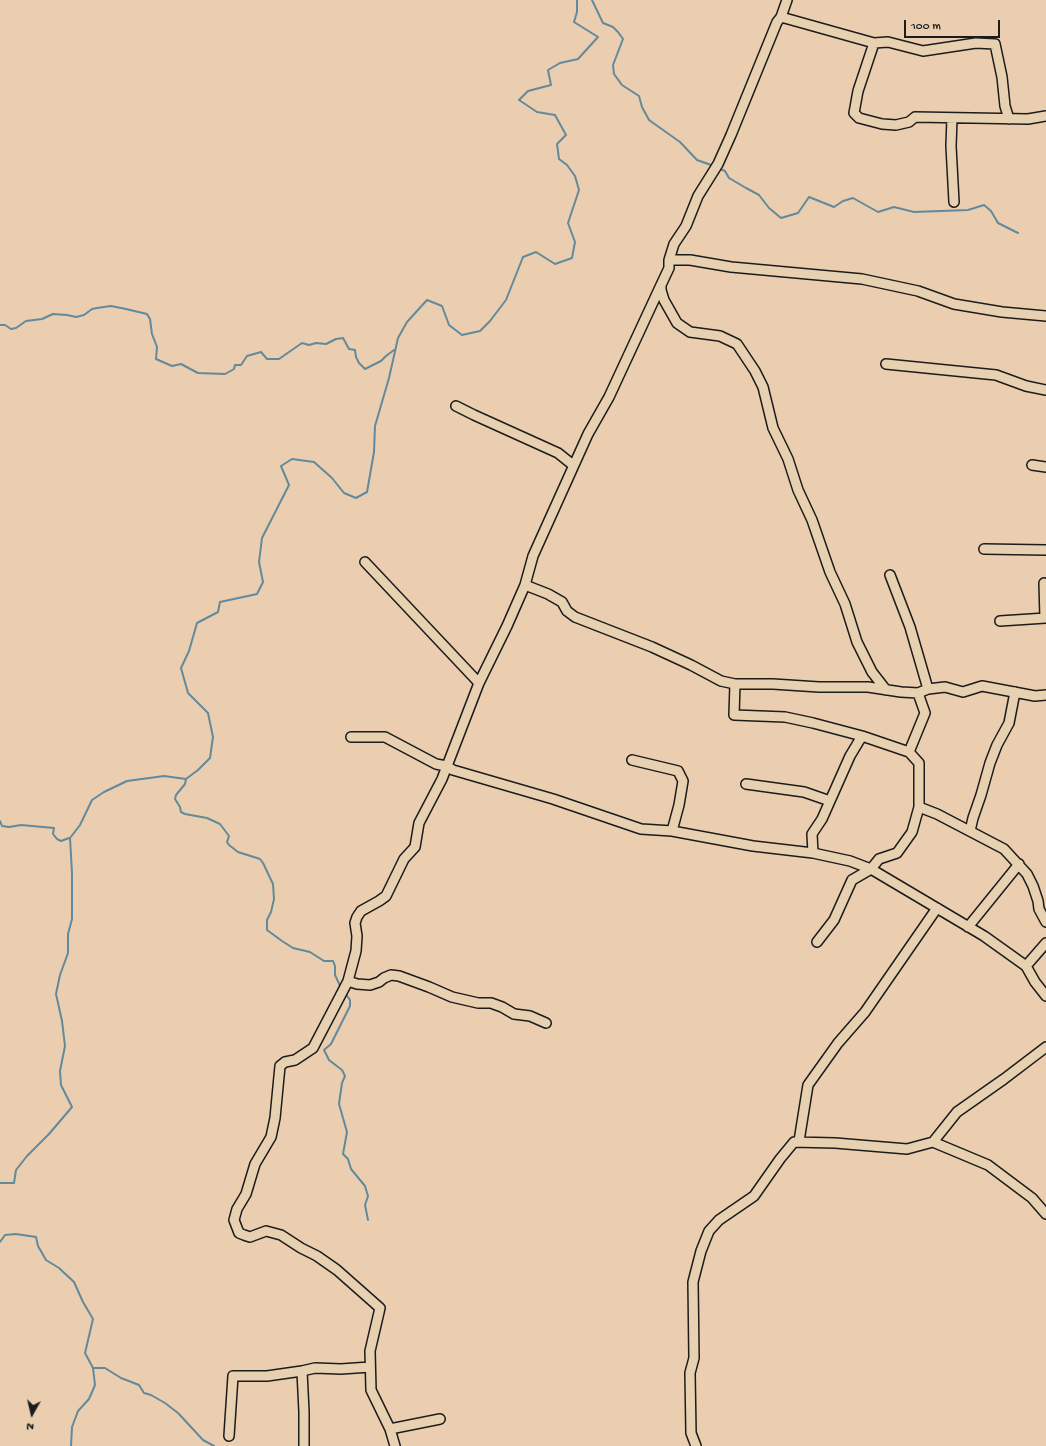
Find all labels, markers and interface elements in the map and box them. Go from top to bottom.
scale bar [906,12,1002,38]
text: 100 m [911,20,941,34]
north arrow [12,1394,52,1434]
text: N [26,1419,35,1432]

